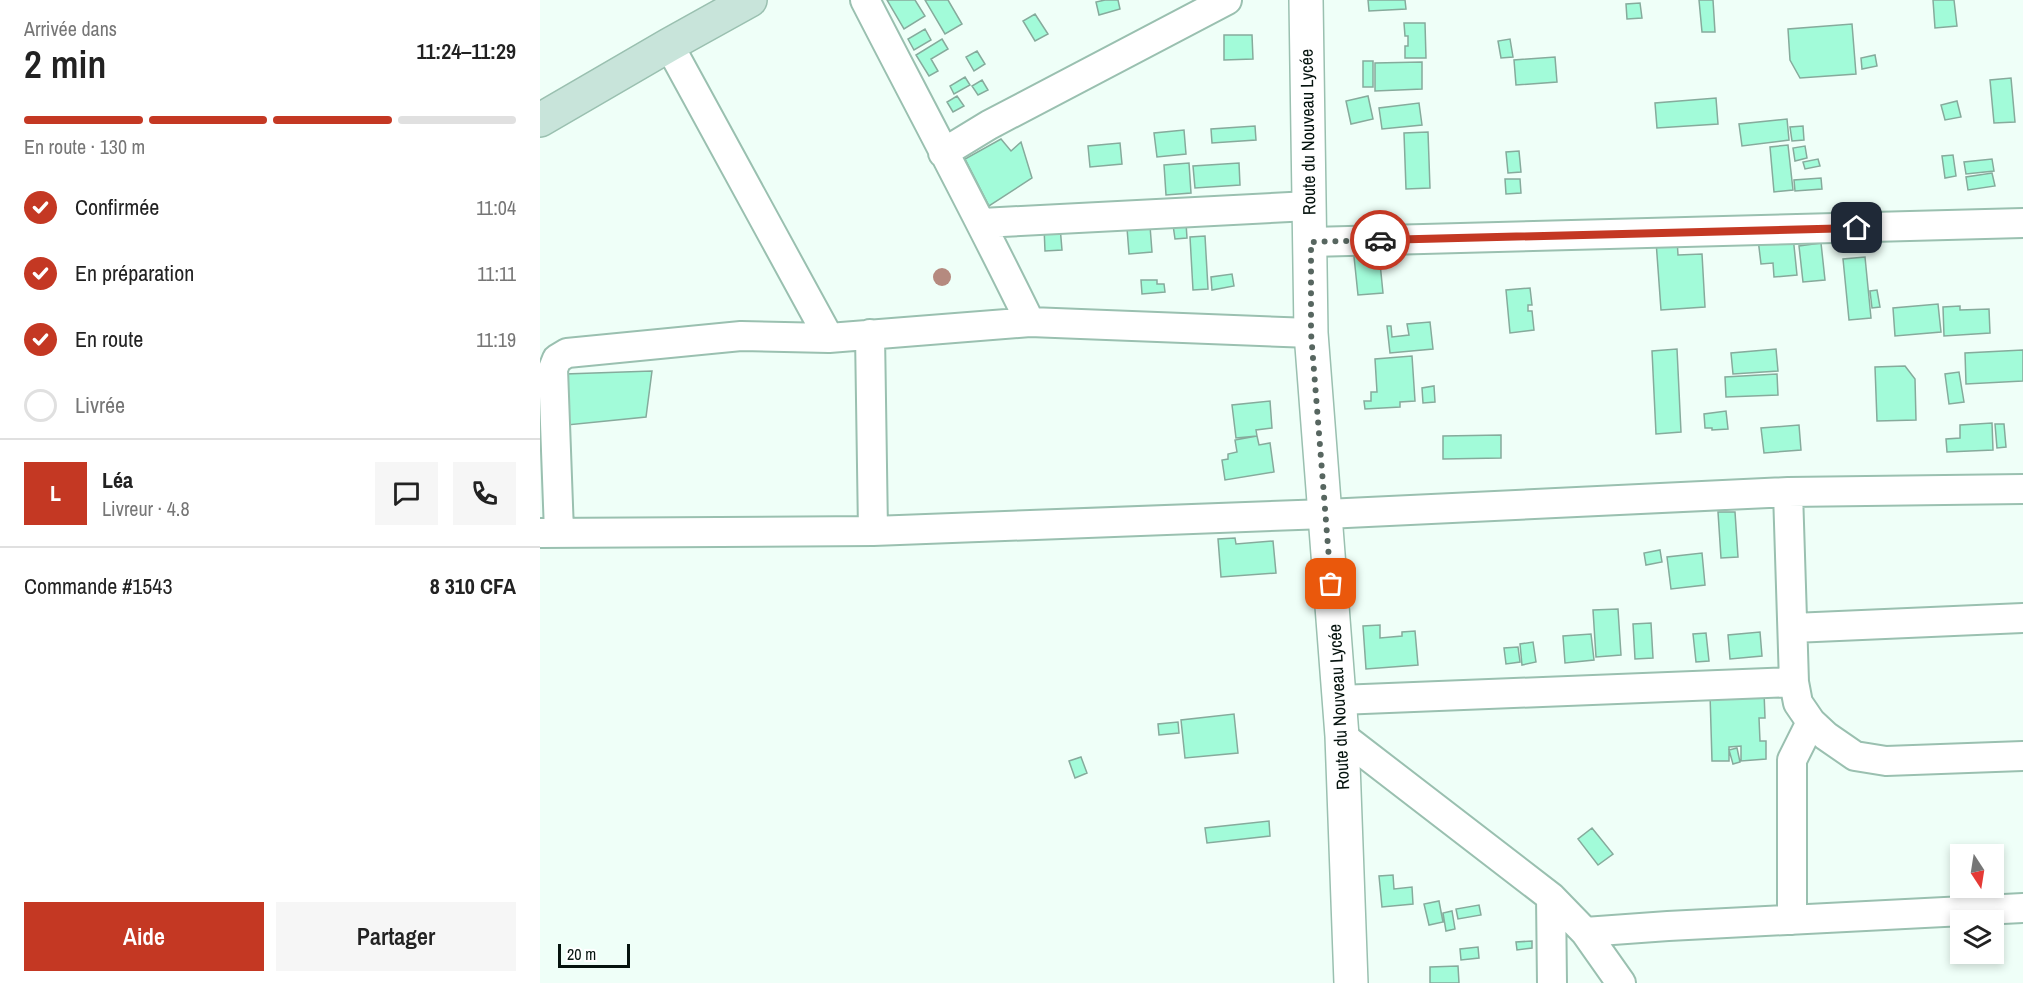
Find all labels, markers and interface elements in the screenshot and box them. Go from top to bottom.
text: Arrivée dans [24,15,117,42]
text: 11:24–11:29 [417,36,516,66]
text: 2 min [24,38,106,90]
street label: Route du Nouveau Lycée [1294,49,1321,215]
text: En route · 130 m [24,133,145,160]
icon: check [24,191,57,224]
text: Confirmée [75,192,159,222]
text: 11:04 [476,194,516,221]
pin [1831,202,1882,253]
courier [1350,210,1410,270]
icon: home [1840,211,1873,244]
icon: car [1364,224,1397,257]
icon: check [24,257,57,290]
text: En préparation [75,258,194,288]
text: 11:11 [477,260,516,287]
icon: check [24,323,57,356]
text: En route [75,324,143,354]
text: 11:19 [476,326,516,353]
text: Livrée [75,390,125,420]
button: chat [375,462,438,525]
button: phone [453,462,516,525]
text: Léa [102,465,133,495]
text: L [50,478,61,508]
text: Livreur · 4.8 [102,495,190,522]
pin [1305,558,1356,609]
icon: bag [1314,567,1347,600]
text: Commande #1543 [24,571,172,601]
text: 8 310 CFA [430,571,516,601]
street label: Route du Nouveau Lycée [1322,623,1355,791]
north arrow [1950,844,2004,898]
map controls [1950,844,2004,964]
button: Aide [24,902,264,971]
button: Partager [276,902,516,971]
button: layers [1950,910,2004,964]
scale bar [558,941,630,968]
text: 20 m [567,943,596,965]

